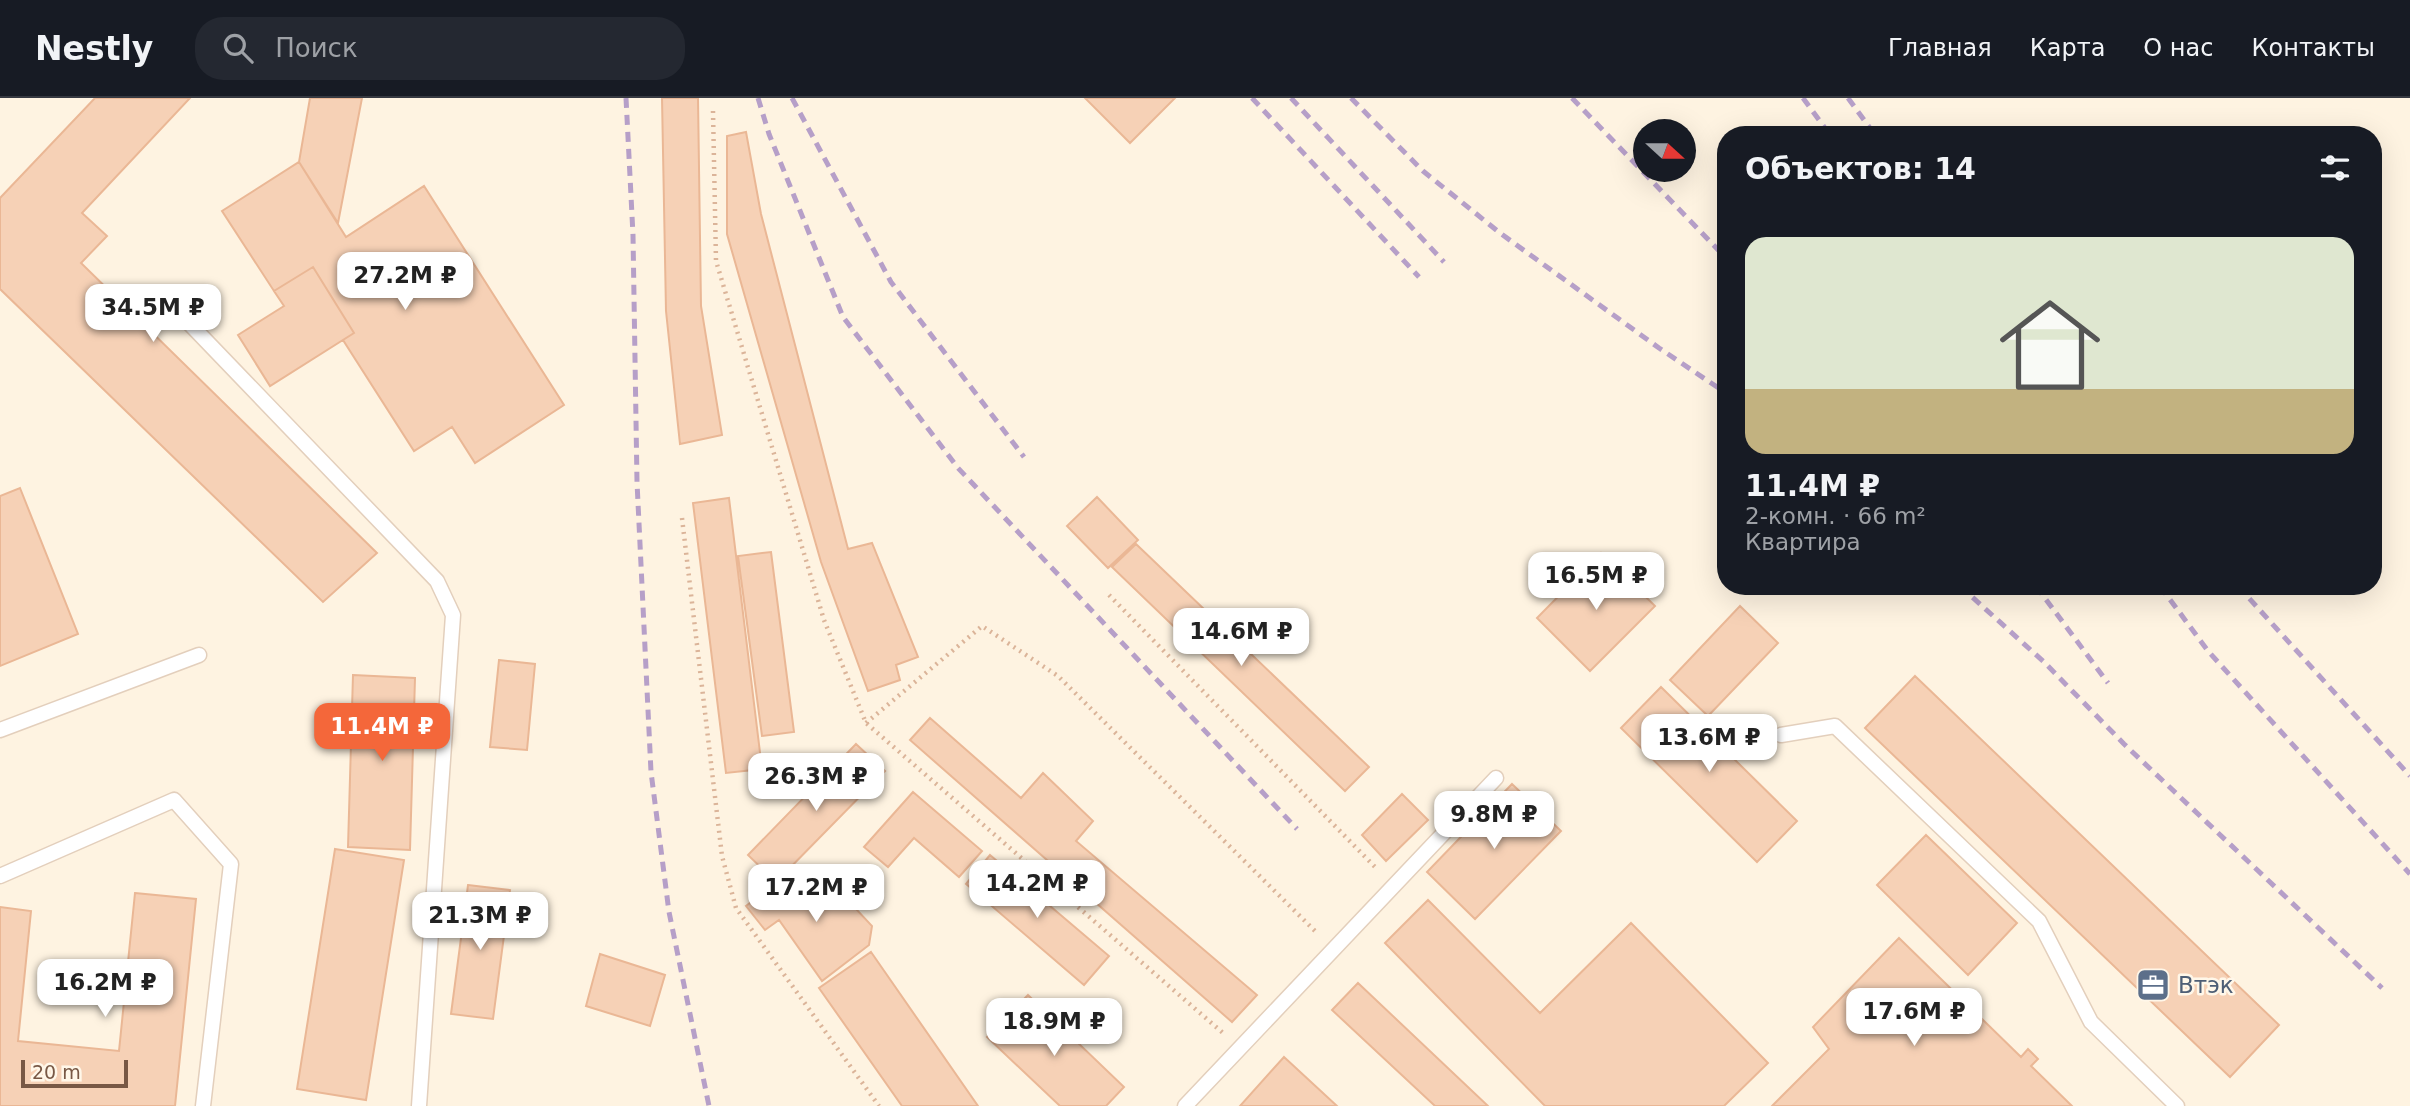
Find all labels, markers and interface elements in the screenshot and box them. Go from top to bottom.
search box [195,17,685,80]
text: Nestly [35,29,153,68]
icon: search [219,29,257,67]
text: Поиск [275,33,358,63]
text: Главная [1888,34,1992,62]
text: Карта [2030,34,2105,62]
text: О нас [2143,34,2213,62]
text: Контакты [2251,34,2375,62]
north arrow [1633,119,1696,182]
map controls [1633,119,1696,182]
icon: filters [2316,149,2354,187]
text: Объектов: 14 [1745,151,1976,186]
pin: 27.2M ₽ [340,252,470,312]
text: 27.2M ₽ [353,262,457,288]
icon: home [1987,282,2113,408]
pin: 34.5M ₽ [88,285,218,344]
text: 34.5M ₽ [101,294,205,320]
text: 11.4M ₽ [1745,468,1880,503]
text: 2-комн. · 66 m² [1745,503,1926,529]
text: Квартира [1745,529,1861,555]
pin: 16.5M ₽ [1531,552,1661,612]
text: 16.5M ₽ [1544,562,1648,588]
pin: 14.6M ₽ [1176,608,1306,668]
text: 14.6M ₽ [1189,618,1293,644]
pin: 11.4M ₽ [317,704,447,763]
text: 11.4M ₽ [330,713,434,739]
pin: 13.6M ₽ [1644,714,1774,774]
text: 13.6M ₽ [1657,724,1761,750]
pin: 26.3M ₽ [751,754,881,813]
text: 26.3M ₽ [764,763,868,789]
pin: 9.8M ₽ [1437,792,1551,851]
text: 9.8M ₽ [1450,801,1538,827]
pin: 14.2M ₽ [972,860,1102,920]
pin: 17.2M ₽ [751,864,881,924]
text: 14.2M ₽ [985,870,1089,896]
text: 17.2M ₽ [764,874,868,900]
pin: 21.3M ₽ [415,892,545,952]
text: 21.3M ₽ [428,902,532,928]
pin: 16.2M ₽ [40,960,170,1019]
office icon: Втэк [2134,966,2172,1004]
text: 16.2M ₽ [53,969,157,995]
place label: Втэк [2178,972,2234,998]
pin: 17.6M ₽ [1849,988,1979,1048]
pin: 18.9M ₽ [989,998,1119,1058]
text: 17.6M ₽ [1862,998,1966,1024]
text: 18.9M ₽ [1002,1008,1106,1034]
scale bar [21,1057,128,1089]
text: 20 m [32,1061,81,1083]

